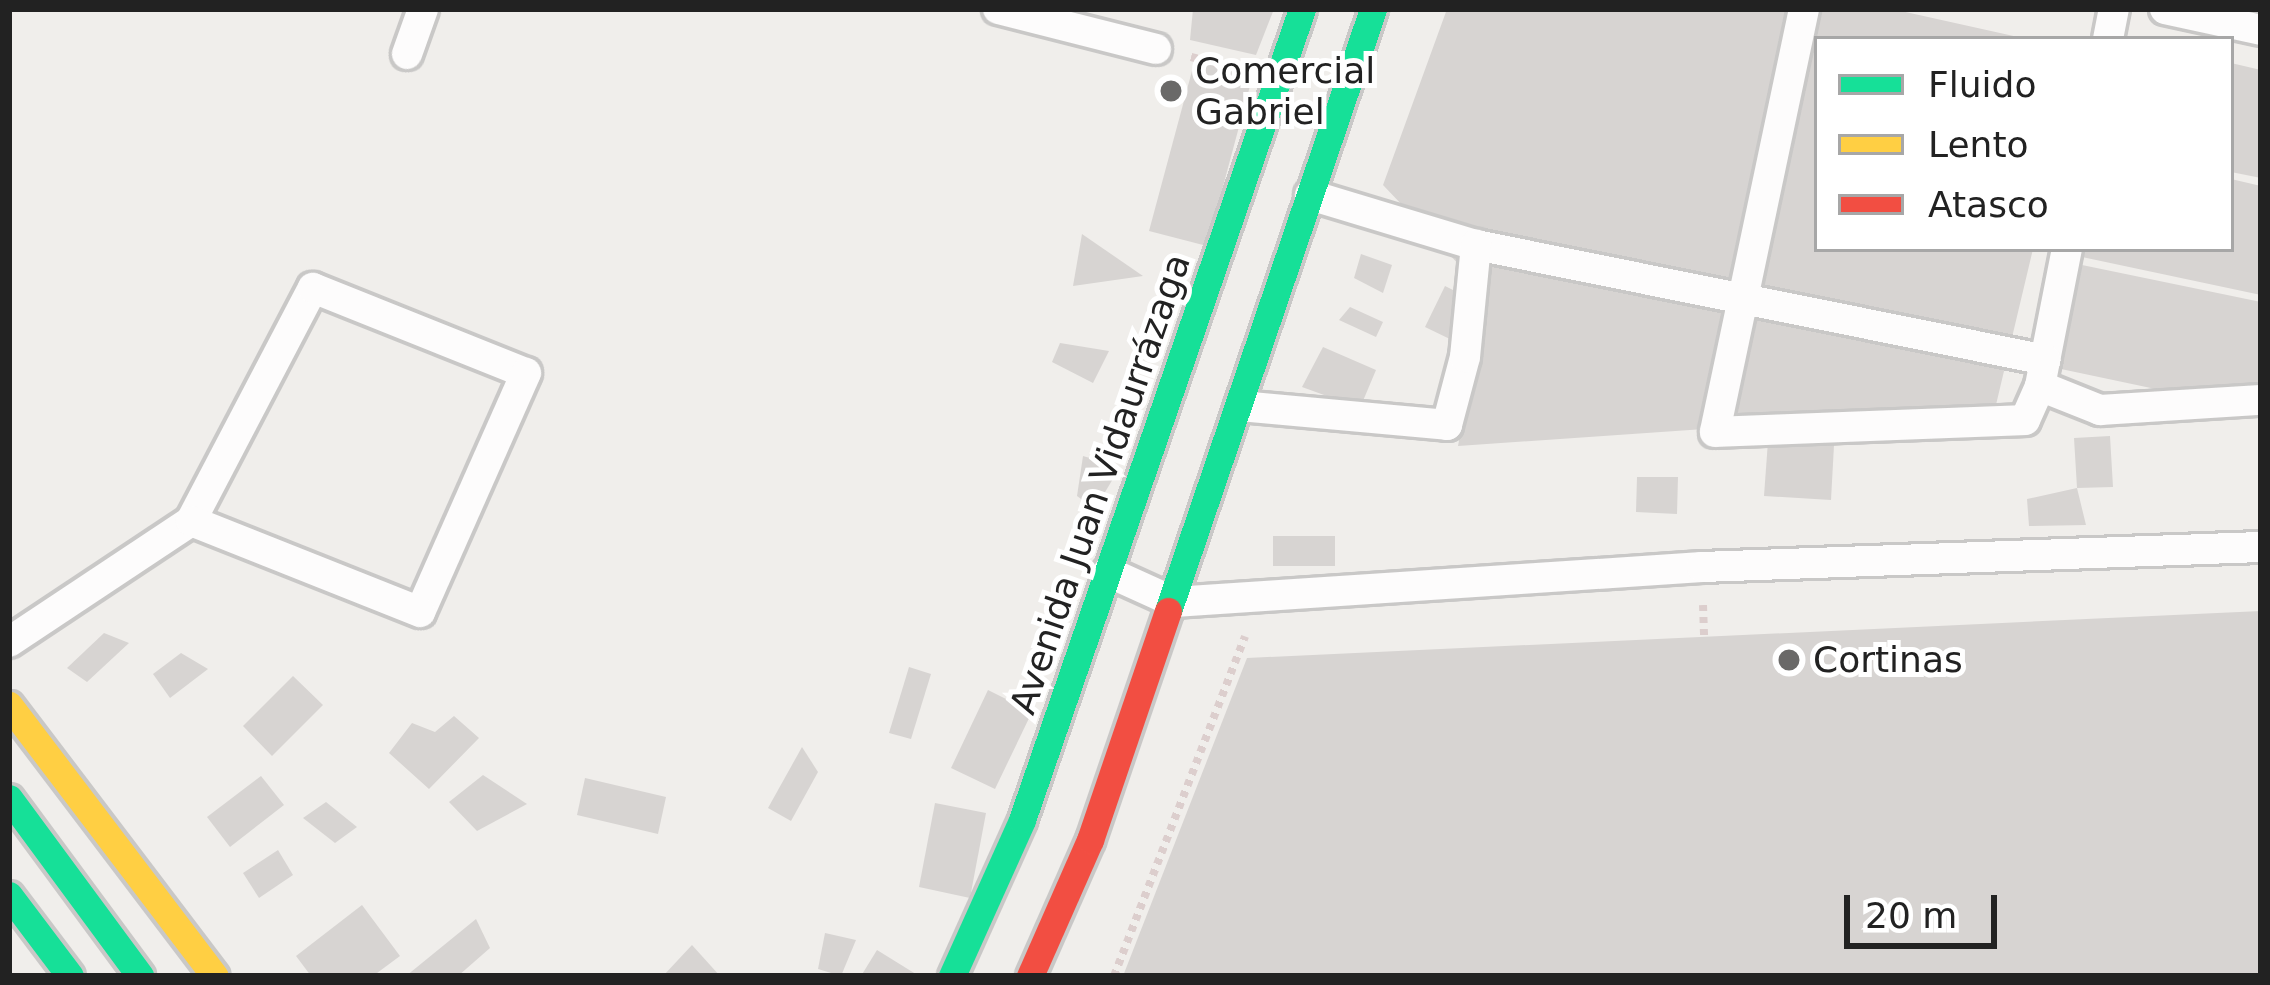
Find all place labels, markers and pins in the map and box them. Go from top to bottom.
place label: Comercial Gabriel [1195,48,1375,133]
marker: Comercial Gabriel [1158,78,1184,104]
place label: Cortinas [1813,638,1963,682]
marker: Cortinas [1776,647,1802,673]

